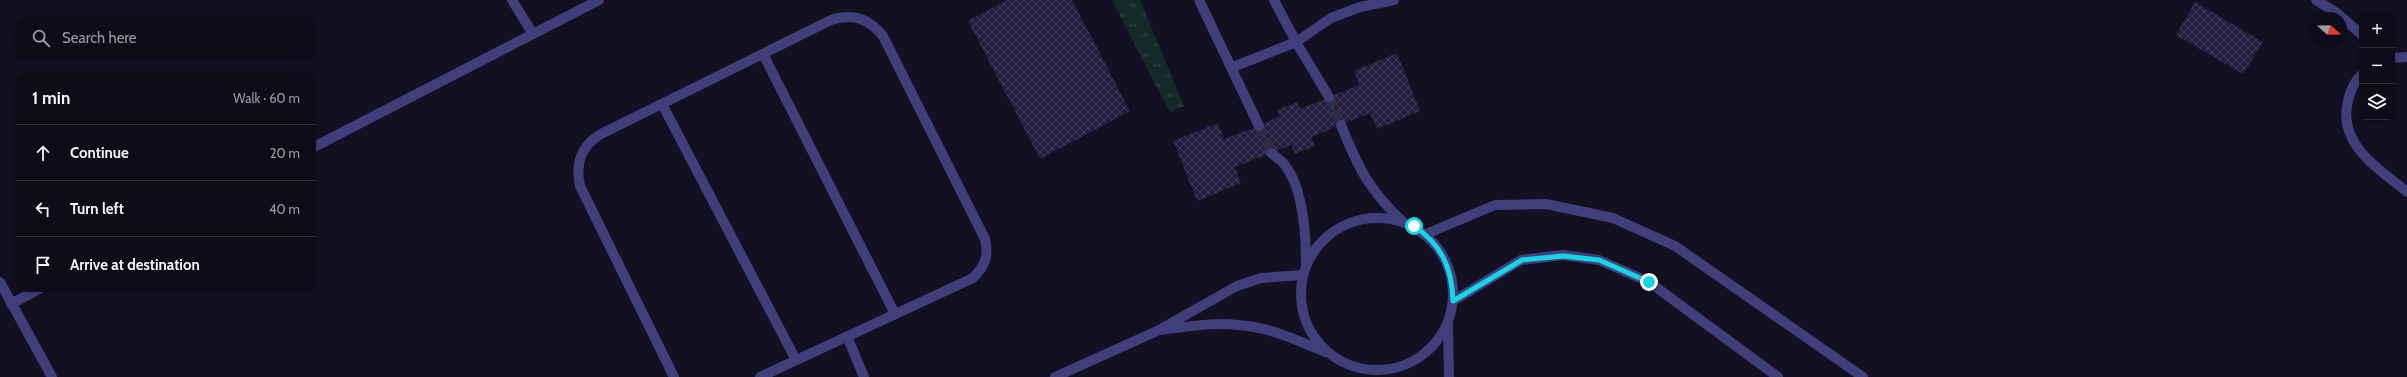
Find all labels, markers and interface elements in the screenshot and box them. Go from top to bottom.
north arrow [2311,12,2347,48]
map controls [2359,12,2395,120]
button: + [2359,12,2395,48]
search box [16,16,316,60]
icon: search [30,27,52,49]
text: Search here [62,29,137,47]
button: − [2359,48,2395,84]
button: layers [2359,84,2395,120]
text: 1 min [32,88,70,108]
text: Walk · 60 m [233,90,300,106]
icon: ahead [32,142,54,164]
text: Continue [70,144,129,162]
text: 20 m [270,145,300,161]
icon: left [32,198,54,220]
text: Turn left [70,200,124,218]
text: 40 m [269,201,300,217]
route start [1405,217,1423,235]
icon: arrive [32,254,54,276]
text: Arrive at destination [70,256,200,274]
route end [1640,273,1658,291]

